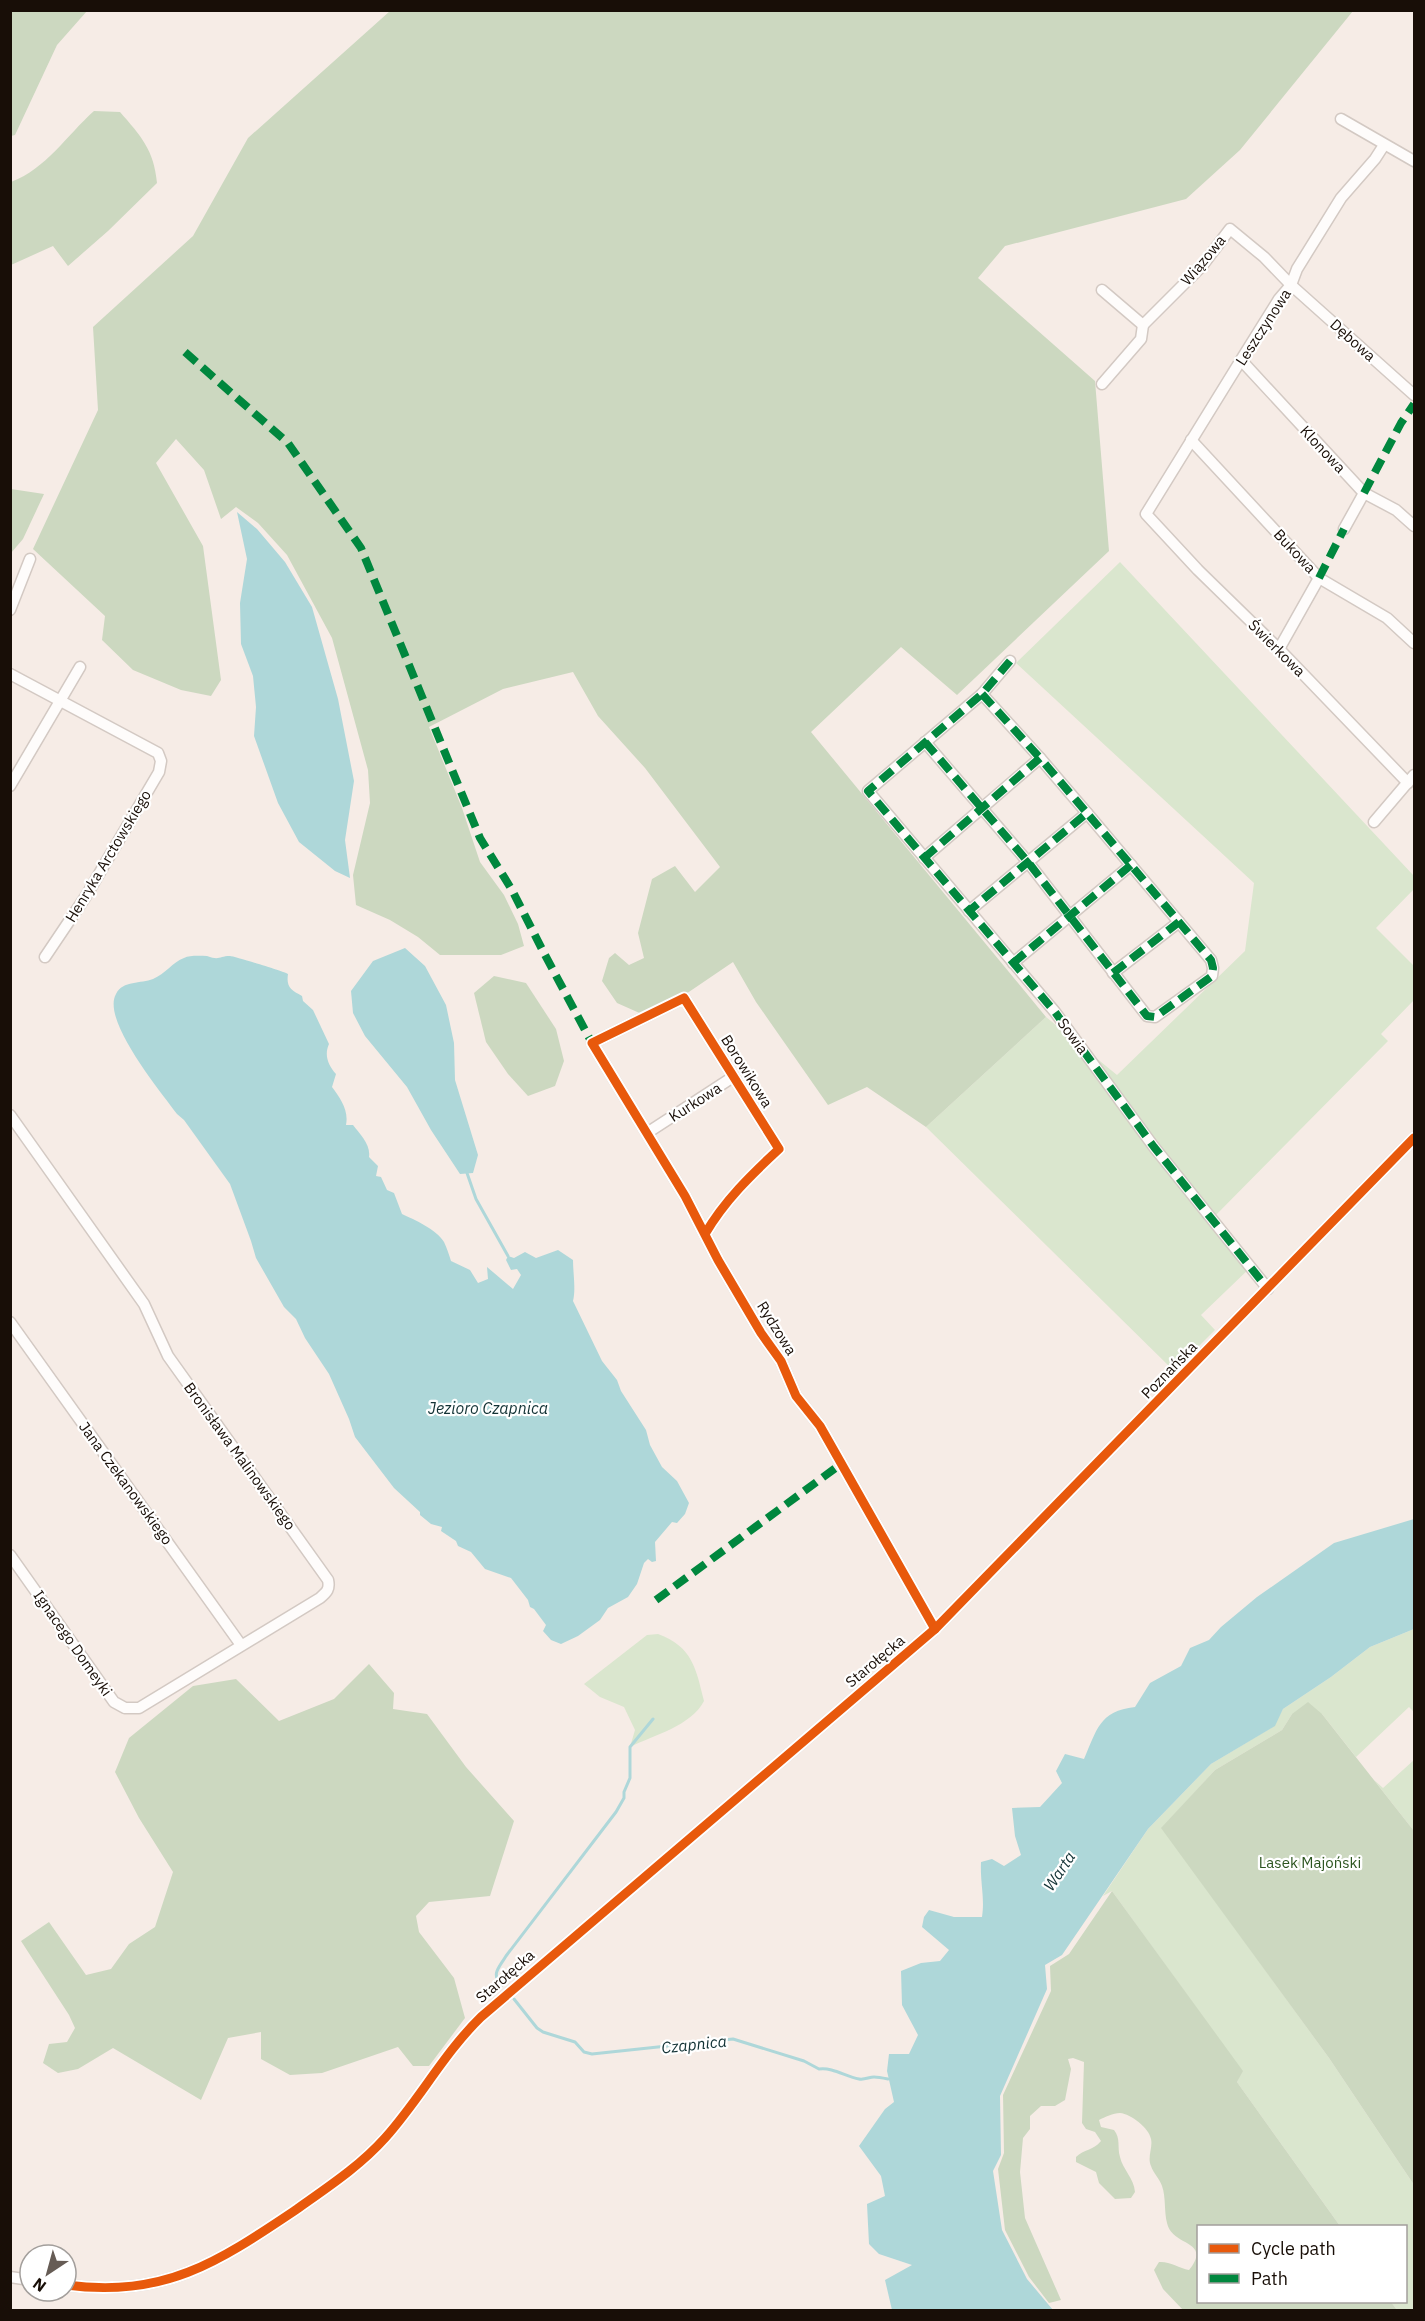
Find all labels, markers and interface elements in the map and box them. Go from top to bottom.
street label: Wiązowa [1177,231,1229,289]
street label: Leszczynowa [1231,285,1295,369]
street label: Dębowa [1326,315,1380,365]
street label: Klonowa [1296,421,1350,477]
street label: Bukowa [1270,525,1320,577]
street label: Świerkowa [1244,615,1310,681]
street label: Henryka Arctowskiego [61,786,155,926]
street label: Sowia [1053,1014,1093,1058]
street label: Borowikowa [717,1031,777,1111]
street label: Kurkowa [665,1078,725,1126]
street label: Rydzowa [753,1297,801,1359]
street label: Poznańska [1137,1337,1201,1403]
street label: Bronisława Malinowskiego [180,1378,300,1534]
water label: Jezioro Czapnica [428,1398,548,1418]
street label: Jana Czekanowskiego [75,1418,177,1548]
street label: Ignacego Domeyki [29,1586,117,1700]
street label: Starołęcka [841,1631,909,1691]
water label: Warta [1039,1848,1079,1894]
park label: Lasek Majoński [1259,1853,1361,1872]
street label: Starołęcka [472,1945,538,2007]
water label: Czapnica [660,2031,728,2057]
legend [1197,2225,1407,2303]
text: Cycle path [1251,2237,1336,2260]
north arrow [18,2243,78,2303]
text: Path [1251,2267,1288,2290]
text: N [29,2274,50,2297]

